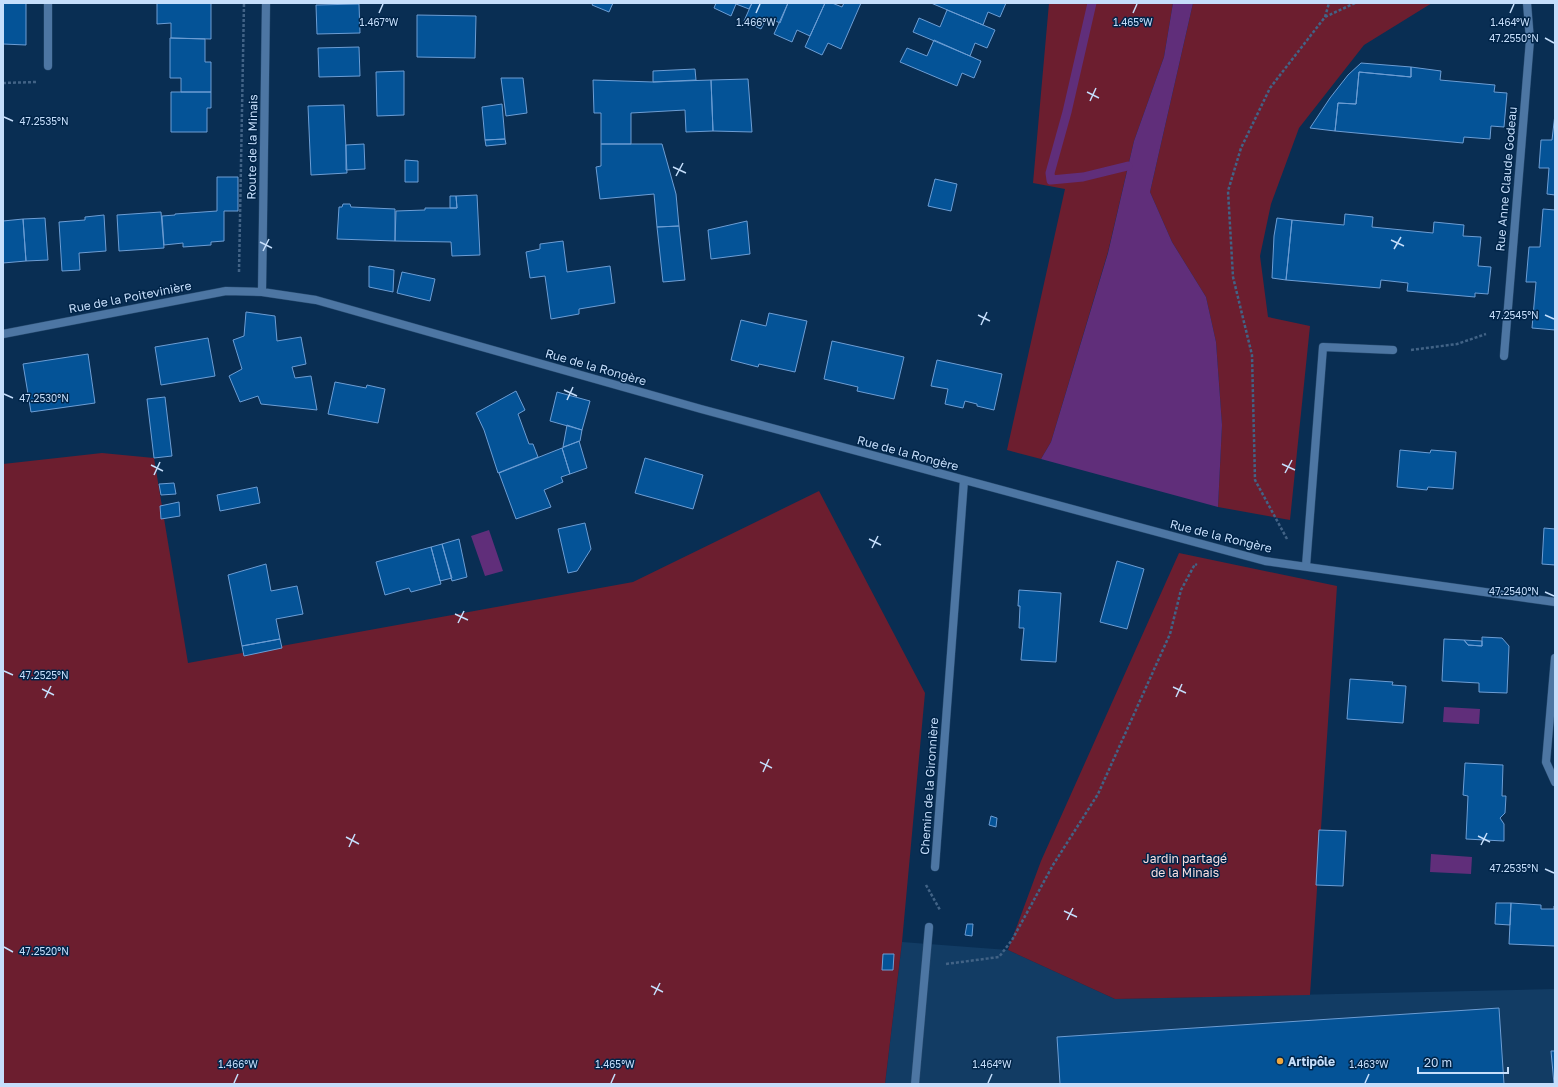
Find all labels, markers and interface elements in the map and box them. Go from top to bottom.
text: 1.467°W [360,16,399,28]
text: 1.466°W [736,16,776,28]
text: 1.465°W [1113,16,1153,28]
text: 1.464°W [1490,16,1530,28]
text: 47.2550°N [1489,32,1539,44]
street label: Route de la Minais [244,94,260,200]
street label: Rue Anne Claude Godeau [1492,106,1520,252]
text: 47.2535°N [19,115,69,127]
street label: Rue de la Poitevinière [67,278,193,316]
text: 47.2545°N [1489,309,1539,321]
street label: Rue de la Rongère [544,345,648,389]
text: 47.2530°N [19,392,69,404]
street label: Rue de la Rongère [856,432,960,474]
street label: Rue de la Rongère [1168,516,1274,556]
text: 47.2540°N [1489,585,1539,597]
text: 47.2525°N [19,669,69,681]
street label: Chemin de la Gironnière [917,717,941,855]
park label: Jardin partagé de la Minais [1143,851,1227,880]
text: 47.2535°N [1489,862,1539,874]
text: 47.2520°N [19,945,69,957]
scale bar [1418,1049,1508,1075]
place label: Artipôle [1288,1054,1335,1069]
text: 20 m [1424,1055,1452,1070]
marker: Artipôle [1275,1056,1285,1066]
text: 1.466°W [218,1058,258,1070]
text: 1.465°W [595,1058,635,1070]
text: 1.464°W [972,1058,1012,1070]
text: 1.463°W [1349,1058,1389,1070]

